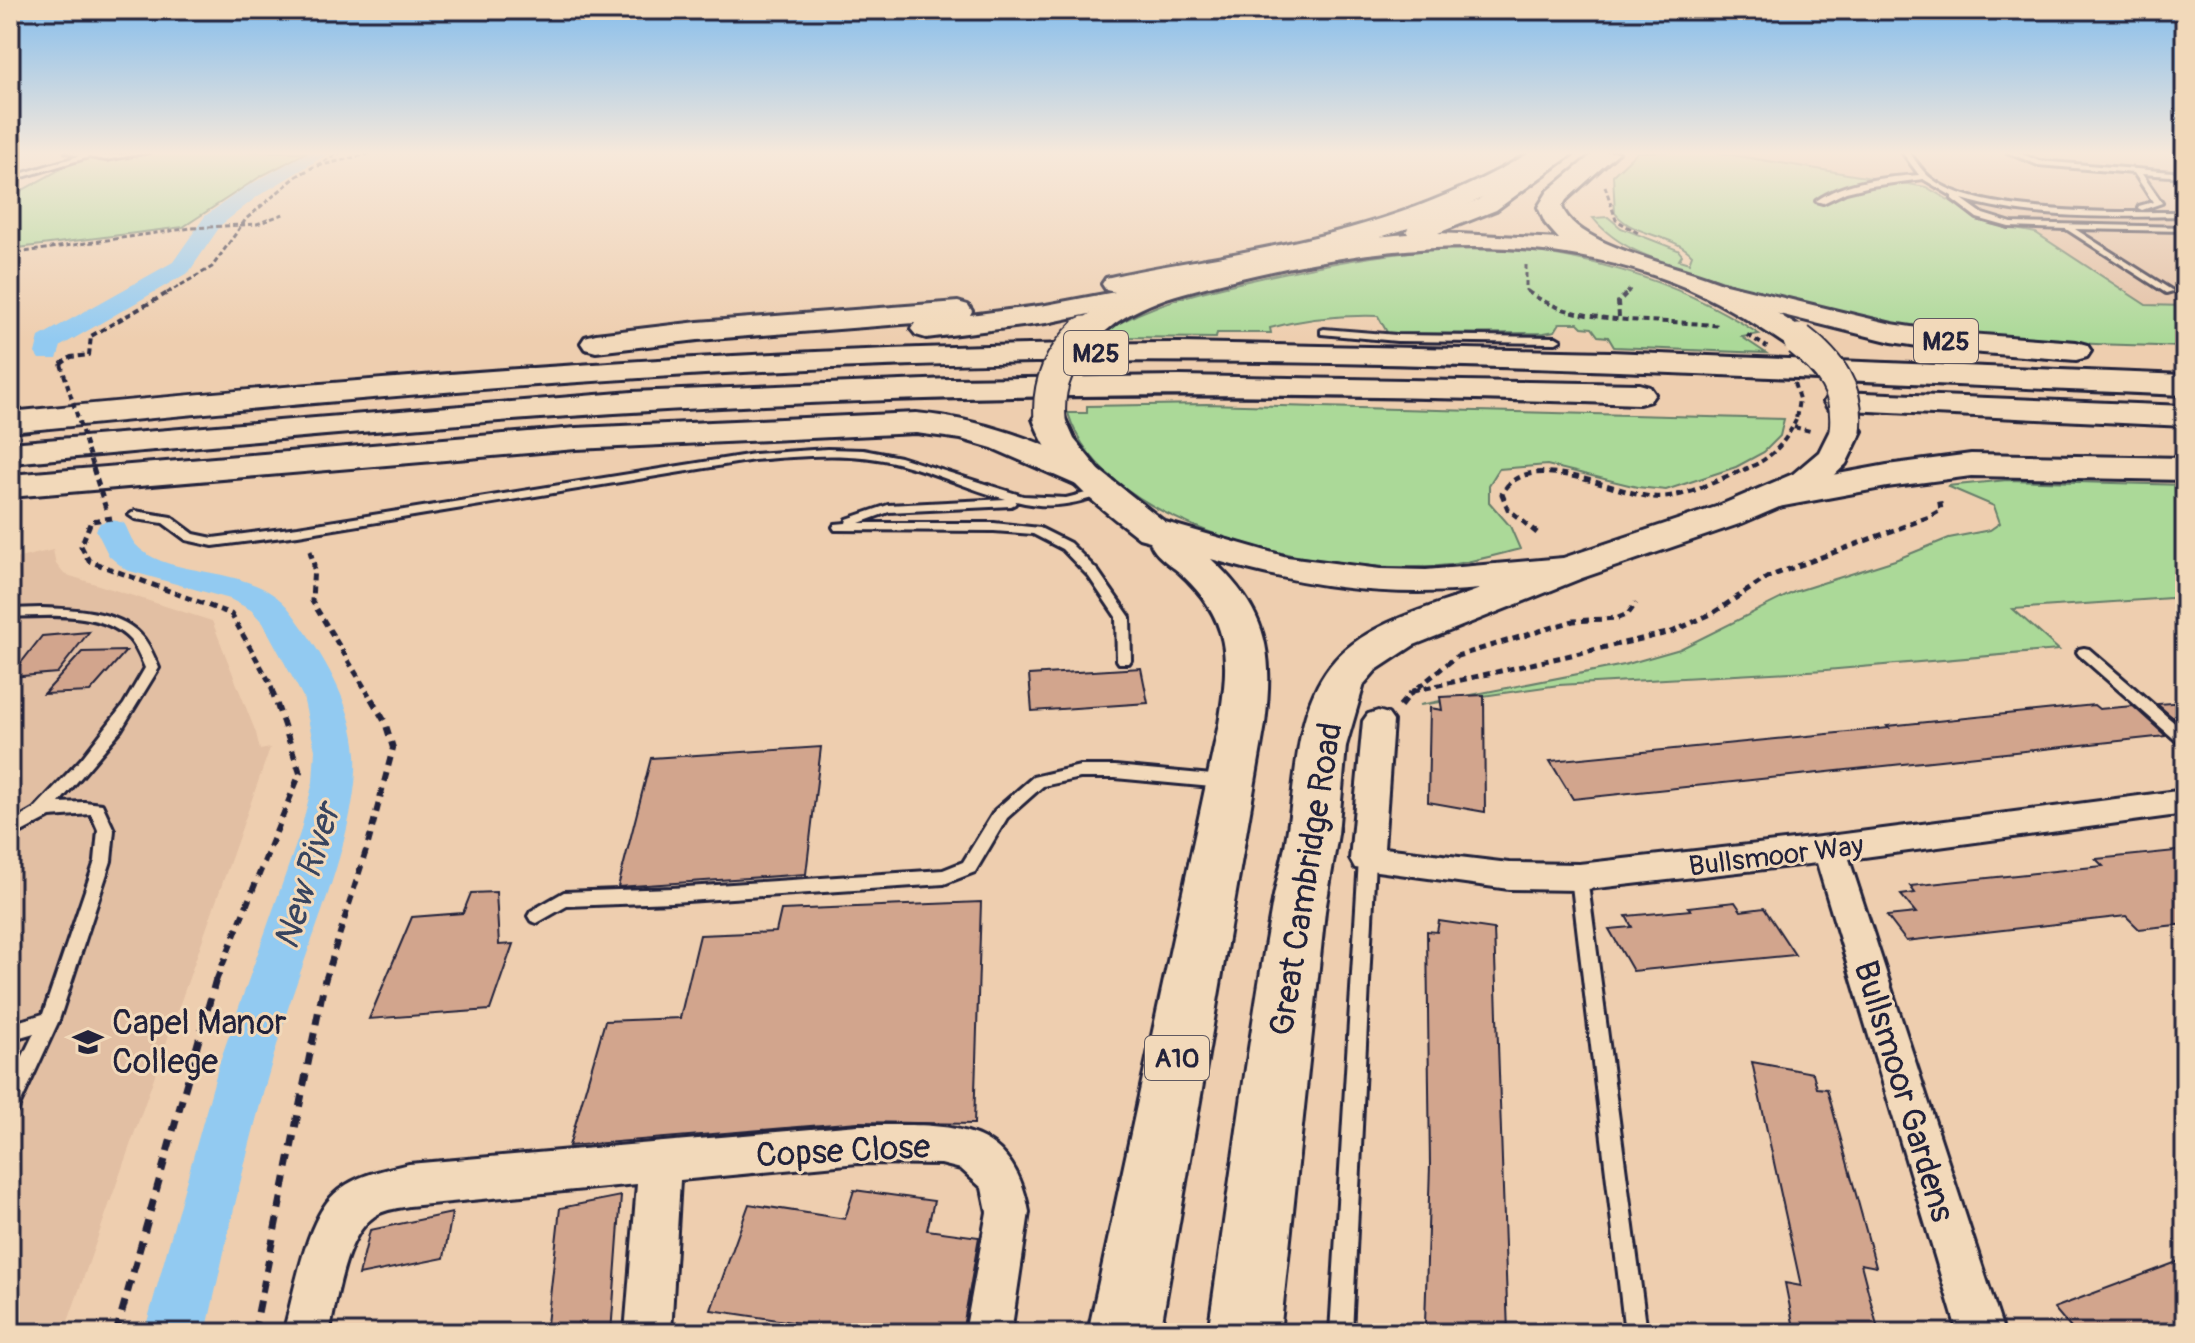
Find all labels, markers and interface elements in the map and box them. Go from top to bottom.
road number: M25 [1914,319,1978,363]
road number: M25 [1064,331,1128,375]
street label: Great Cambridge Road [1260,720,1352,1039]
water label: New River [264,794,352,954]
street label: Bullsmoor Way [1687,828,1866,885]
street label: Bullsmoor Gardens [1843,956,1964,1227]
place label: Capel Manor College [112,1002,287,1084]
school or university icon: Capel Manor College [71,1025,105,1059]
road number: A10 [1145,1036,1209,1080]
street label: Copse Close [755,1125,931,1178]

